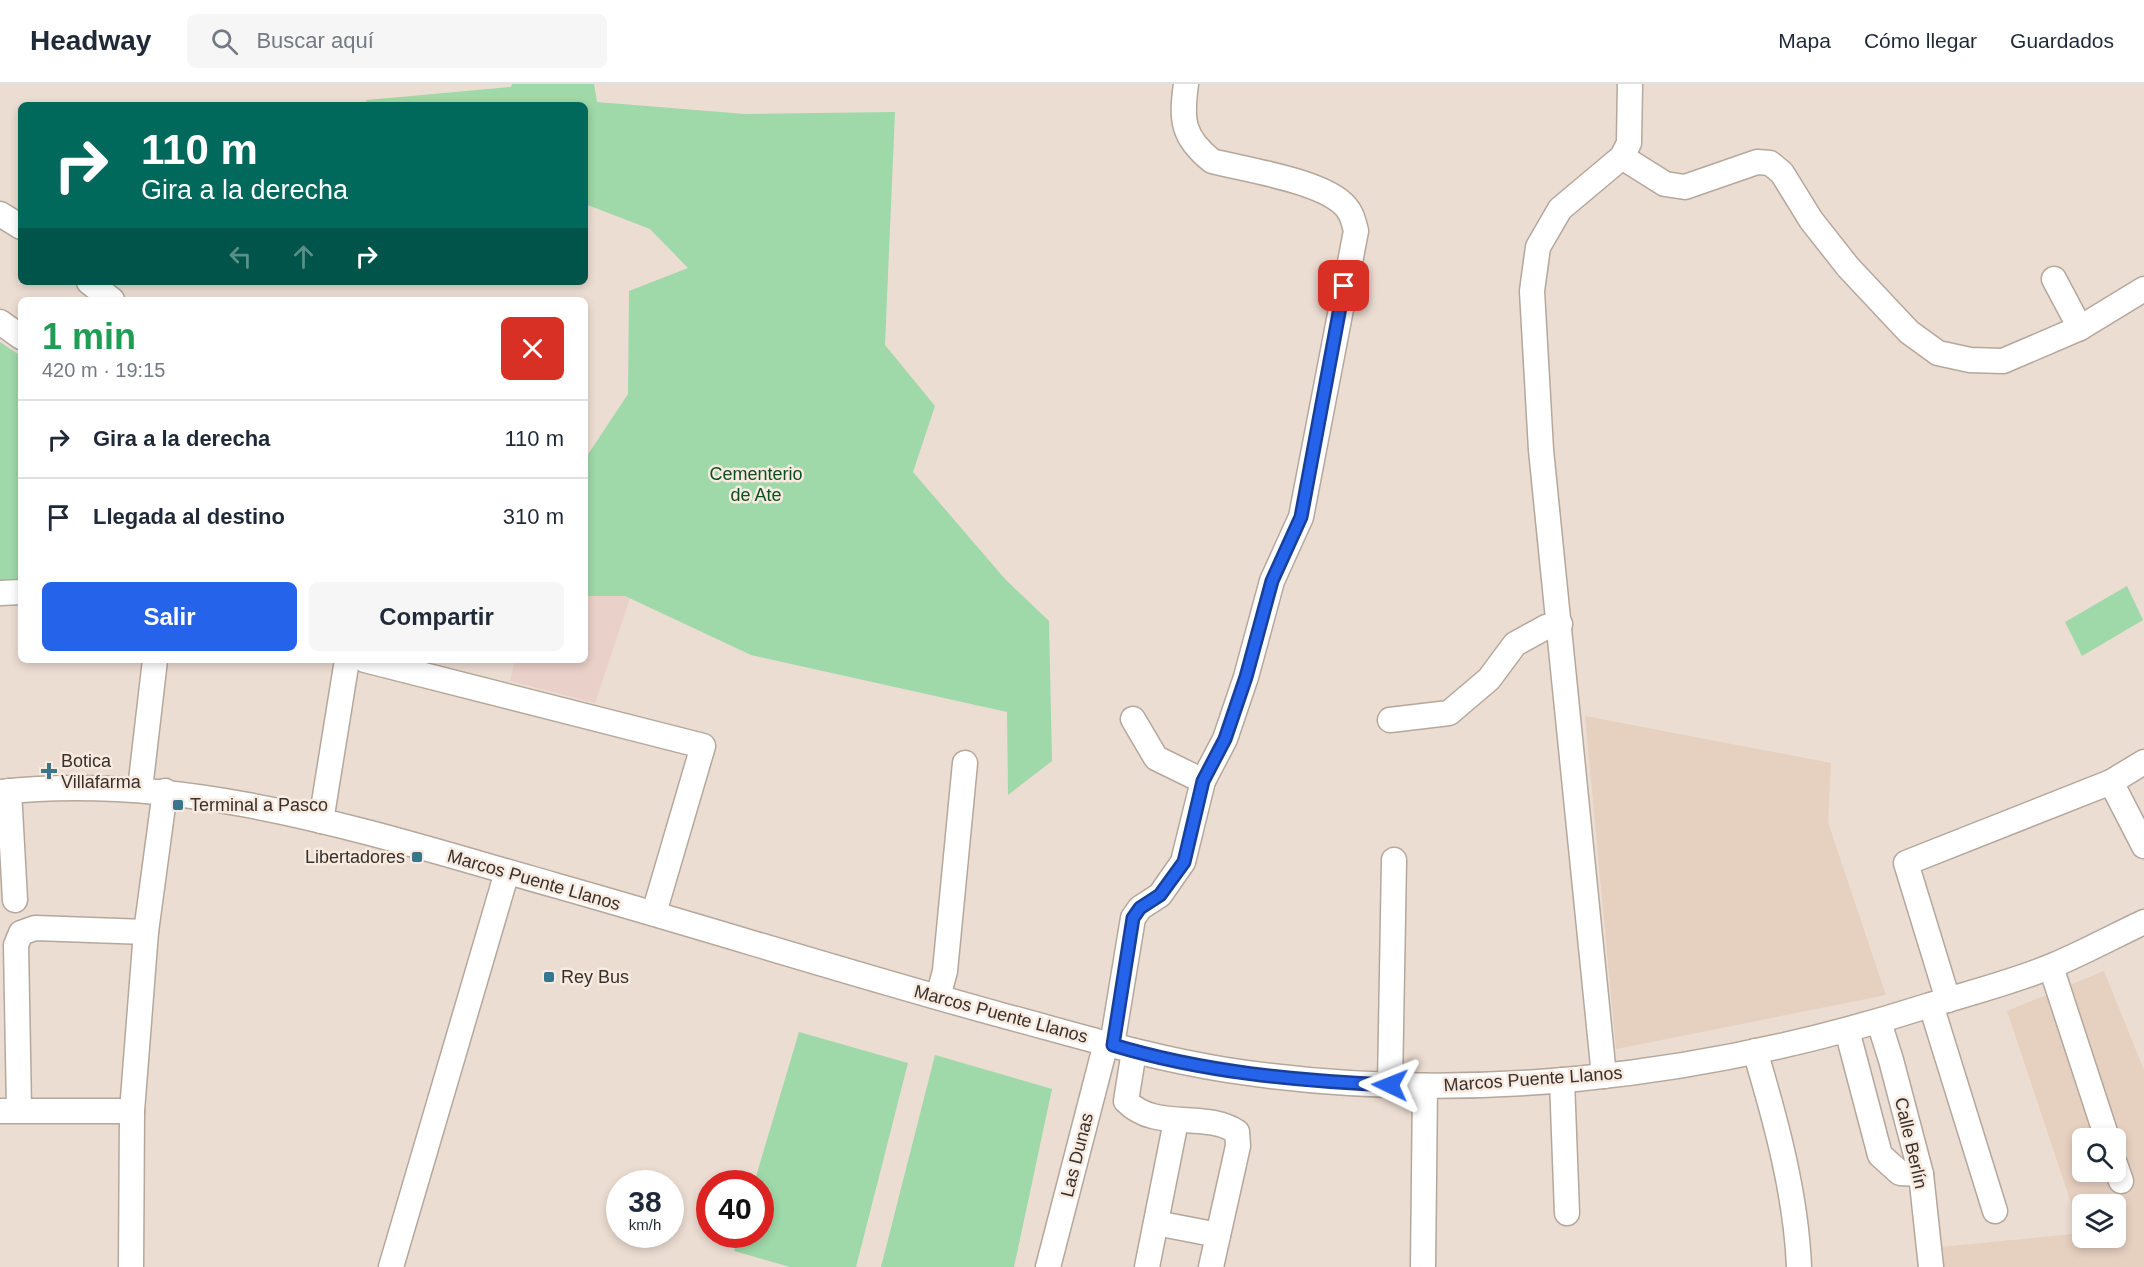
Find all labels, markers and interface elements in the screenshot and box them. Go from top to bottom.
search box [187,14,607,68]
text: Headway [30,25,151,56]
icon: search [208,25,241,58]
text: Buscar aquí [256,28,374,53]
text: Mapa [1778,29,1831,52]
text: Cómo llegar [1864,29,1977,52]
text: Guardados [2010,29,2114,52]
icon: right [42,126,120,204]
text: 110 m [141,126,258,173]
text: Gira a la derecha [141,175,348,205]
icon: left [224,240,257,273]
icon: ahead [287,240,320,273]
icon: right [350,240,383,273]
pin [1318,260,1369,311]
icon: arrive [1327,269,1360,302]
text: 1 min [42,316,136,357]
button: close [501,317,564,380]
text: 420 m · 19:15 [42,359,165,381]
icon: right [42,423,75,456]
text: Gira a la derecha [93,426,270,451]
text: 110 m [504,426,564,451]
park label: Cementerio de Ate [709,464,803,505]
icon: arrive [42,501,75,534]
text: Llegada al destino [93,504,285,529]
text: 310 m [503,504,564,529]
button: Salir [42,582,297,651]
button: Compartir [309,582,564,651]
place label: Botica Villafarma [61,751,142,792]
marker: Botica Villafarma [42,764,56,778]
place label: Terminal a Pasco [190,795,328,815]
marker: Terminal a Pasco [171,798,185,812]
street label: Marcos Puente Llanos [445,846,623,914]
place label: Libertadores [305,847,405,867]
marker: Libertadores [410,850,424,864]
place label: Rey Bus [561,967,629,987]
marker: Rey Bus [542,970,556,984]
street label: Marcos Puente Llanos [912,981,1090,1047]
position arrow [1358,1053,1422,1117]
street label: Marcos Puente Llanos [1443,1063,1623,1095]
street label: Calle Berlín [1891,1095,1931,1191]
street label: Las Dunas [1057,1111,1097,1199]
map controls [2072,1128,2126,1248]
button: search [2072,1128,2126,1182]
speed limit sign: 40 [696,1170,774,1248]
text: 38 [628,1185,662,1218]
button: layers [2072,1194,2126,1248]
text: km/h [629,1216,661,1233]

